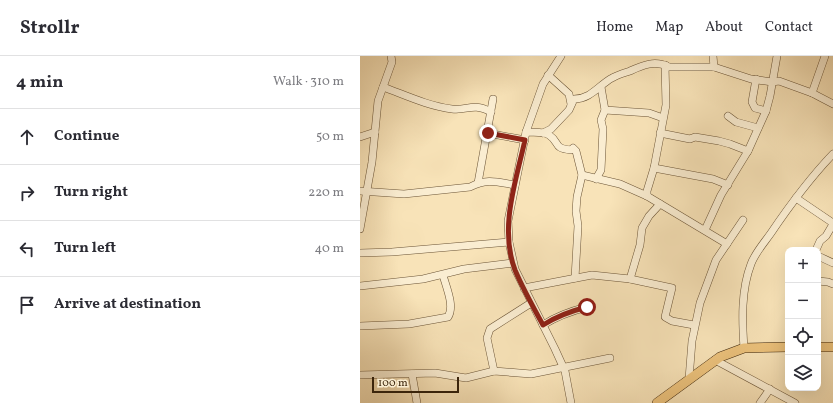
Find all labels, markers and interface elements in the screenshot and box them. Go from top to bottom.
text: Strollr [20,15,80,41]
text: Home [596,18,633,37]
text: Map [655,18,683,37]
text: About [705,18,743,37]
text: Contact [765,18,813,37]
text: 4 min [16,71,63,94]
text: Walk · 310 m [273,73,344,91]
route end [479,124,497,142]
icon: ahead [16,126,38,148]
text: Continue [54,126,119,147]
text: 50 m [316,128,344,146]
icon: right [16,182,38,204]
text: Turn right [54,182,128,203]
text: 220 m [308,184,344,202]
icon: left [16,238,38,260]
text: Turn left [54,238,116,259]
text: 40 m [315,240,344,258]
map controls [785,247,821,391]
button: + [785,247,821,283]
button: − [785,283,821,319]
icon: arrive [16,294,38,316]
text: Arrive at destination [54,294,201,315]
route start [578,298,596,316]
button: locate [785,319,821,355]
button: layers [785,355,821,391]
scale bar [372,375,459,394]
text: 100 m [378,376,408,391]

